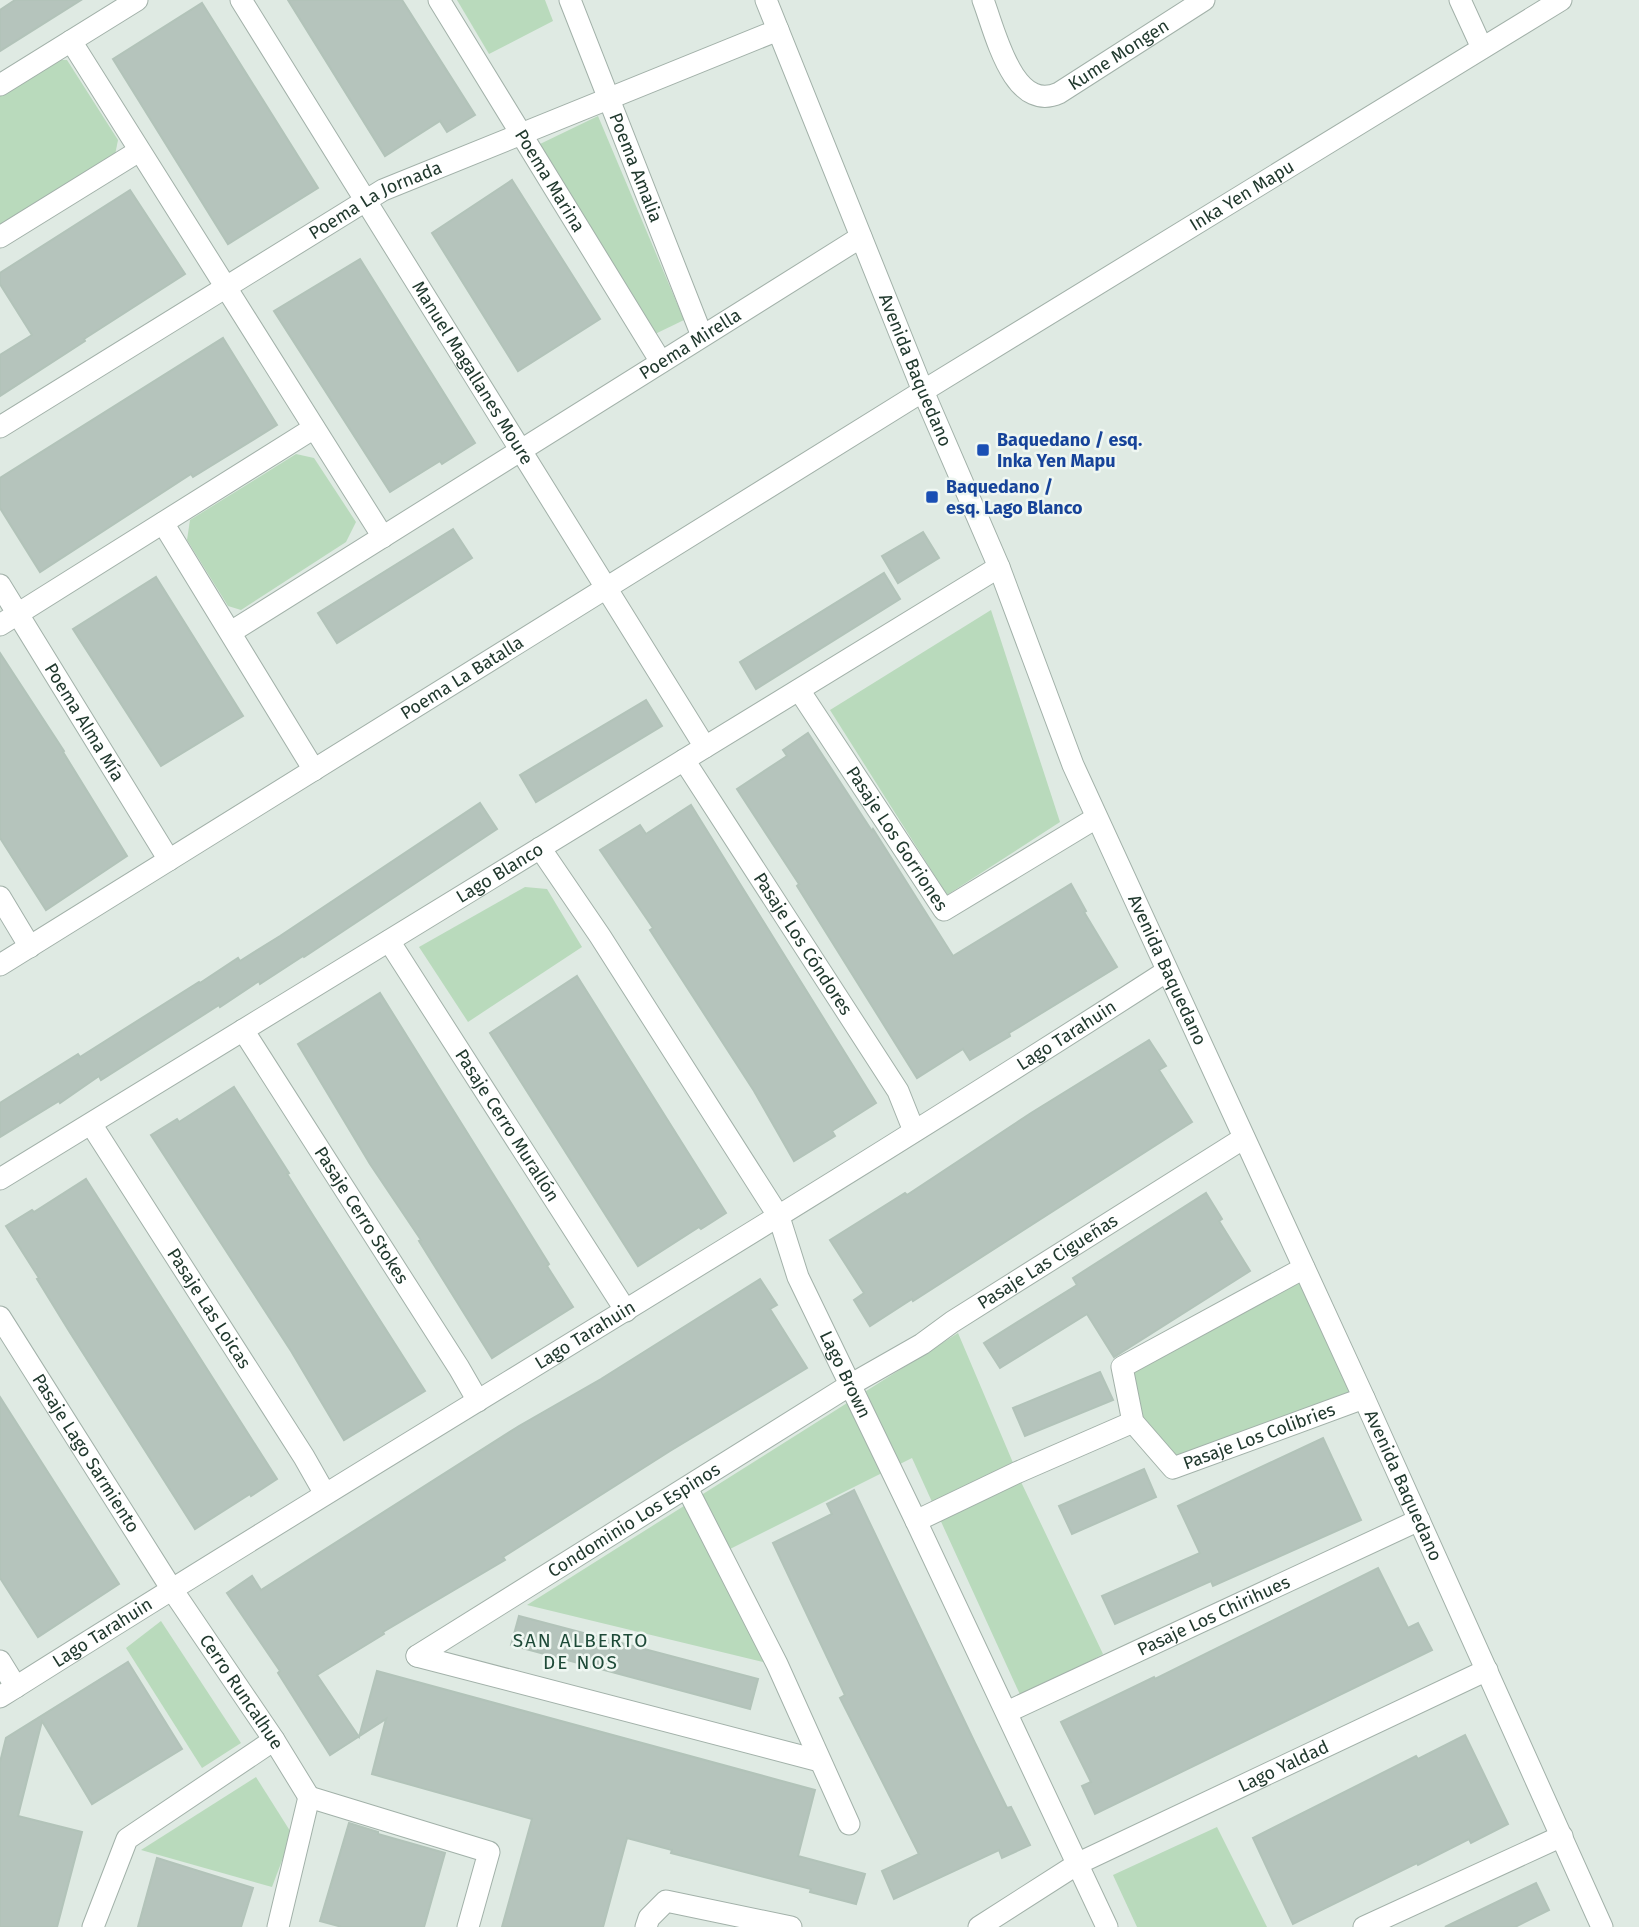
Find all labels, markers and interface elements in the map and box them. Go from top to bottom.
street label: Kume Mongen [1064,14,1173,95]
street label: Poema Amalia [604,110,667,225]
street label: Poema Marina [510,125,590,236]
street label: Inka Yen Mapu [1186,155,1298,236]
street label: Poema La Jornada [305,156,445,244]
street label: Manuel Magallanes Moure [407,277,538,469]
street label: Avenida Baquedano [874,290,957,450]
street label: Poema Mirella [635,304,745,384]
place label: Baquedano / esq. Inka Yen Mapu [997,429,1142,472]
marker: Baquedano / esq. Inka Yen Mapu [975,442,991,458]
place label: Baquedano / esq. Lago Blanco [946,476,1082,519]
marker: Baquedano / esq. Lago Blanco [924,489,940,505]
street label: Poema La Batalla [396,631,527,724]
street label: Poema Alma Mía [40,659,129,785]
street label: Pasaje Los Gorriones [841,762,953,915]
street label: Lago Blanco [452,838,547,908]
street label: Pasaje Los Cóndores [749,868,857,1019]
street label: Avenida Baquedano [1123,891,1211,1049]
street label: Lago Tarahuin [1013,996,1120,1075]
street label: Pasaje Cerro Murallón [450,1045,564,1206]
street label: Pasaje Cerro Stokes [309,1143,413,1288]
street label: Pasaje Las Cigueñas [974,1209,1122,1314]
street label: Pasaje Las Loicas [162,1244,256,1373]
street label: Lago Tarahuin [531,1296,639,1374]
street label: Lago Brown [815,1327,876,1422]
street label: Pasaje Lago Sarmiento [28,1370,144,1537]
street label: Pasaje Los Colibries [1180,1399,1338,1474]
street label: Avenida Baquedano [1360,1406,1447,1564]
street label: Condominio Los Espinos [544,1458,724,1582]
street label: Pasaje Los Chirihues [1134,1571,1293,1661]
street label: Lago Tarahuin [48,1593,157,1672]
district label: SAN ALBERTO DE NOS [513,1629,649,1674]
street label: Cerro Runcalhue [195,1630,288,1754]
street label: Lago Yaldad [1235,1735,1332,1797]

